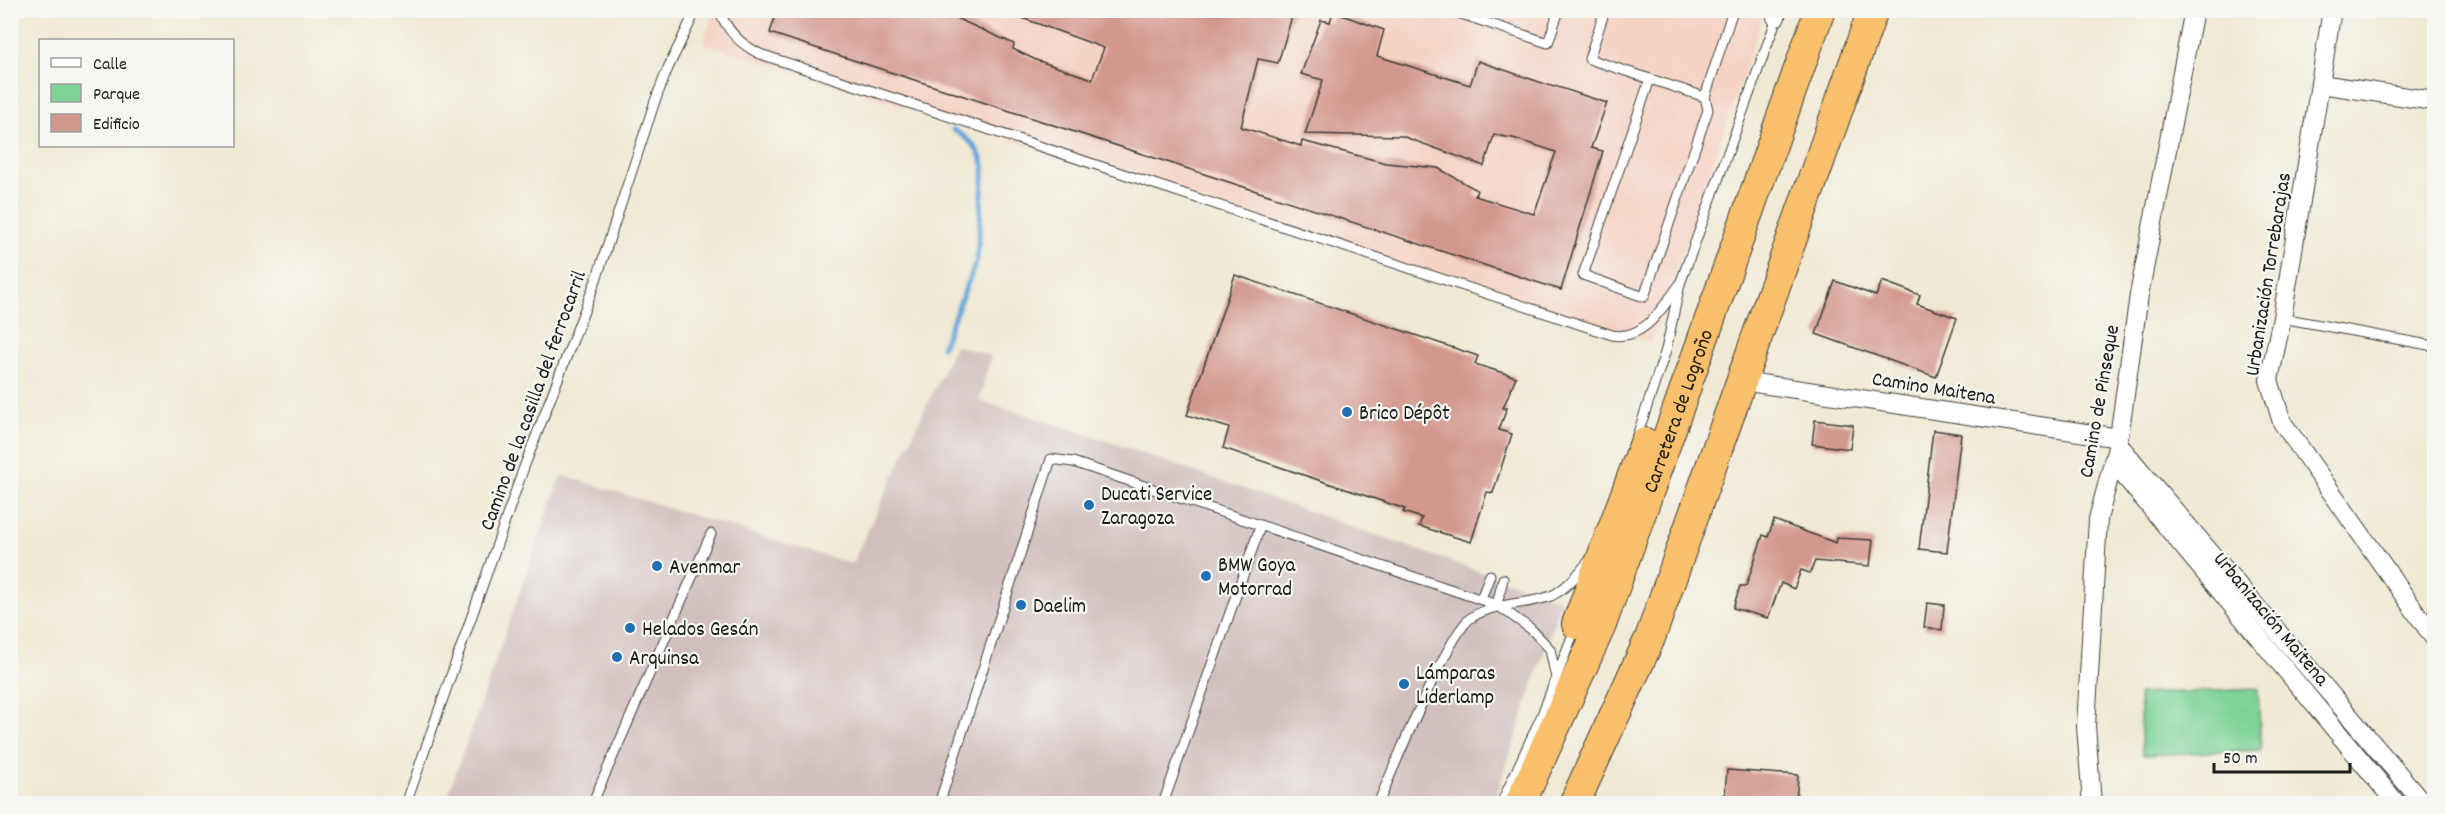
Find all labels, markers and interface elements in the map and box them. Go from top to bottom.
legend [39,39,234,147]
text: Calle [93,53,127,78]
text: Parque [93,83,140,108]
text: Edificio [93,113,140,138]
street label: Urbanización Torrebarajas [2239,170,2301,378]
street label: Camino de la casilla del ferrocarril [474,267,596,535]
street label: Camino de Pinseque [2073,323,2129,480]
street label: Carretera de Logroño [1637,326,1723,498]
street label: Camino Maitena [1870,365,1999,415]
place label: Brico Dépôt [1359,400,1450,430]
marker: Brico Dépôt [1340,405,1354,419]
place label: Ducati Service Zaragoza [1101,481,1212,535]
marker: Ducati Service Zaragoza [1082,498,1096,512]
street label: Urbanización Maitena [2205,546,2336,694]
place label: BMW Goya Motorrad [1218,552,1297,606]
place label: Avenmar [669,554,740,584]
marker: Avenmar [650,559,664,573]
marker: BMW Goya Motorrad [1199,569,1213,583]
place label: Daelim [1033,593,1086,623]
marker: Daelim [1014,598,1028,612]
place label: Helados Gesán [642,616,759,646]
marker: Helados Gesán [623,621,637,635]
place label: Arquinsa [629,645,700,675]
marker: Arquinsa [610,650,624,664]
place label: Lámparas Liderlamp [1416,660,1496,714]
marker: Lámparas Liderlamp [1397,677,1411,691]
scale bar [2214,736,2350,774]
text: 50 m [2223,747,2258,772]

